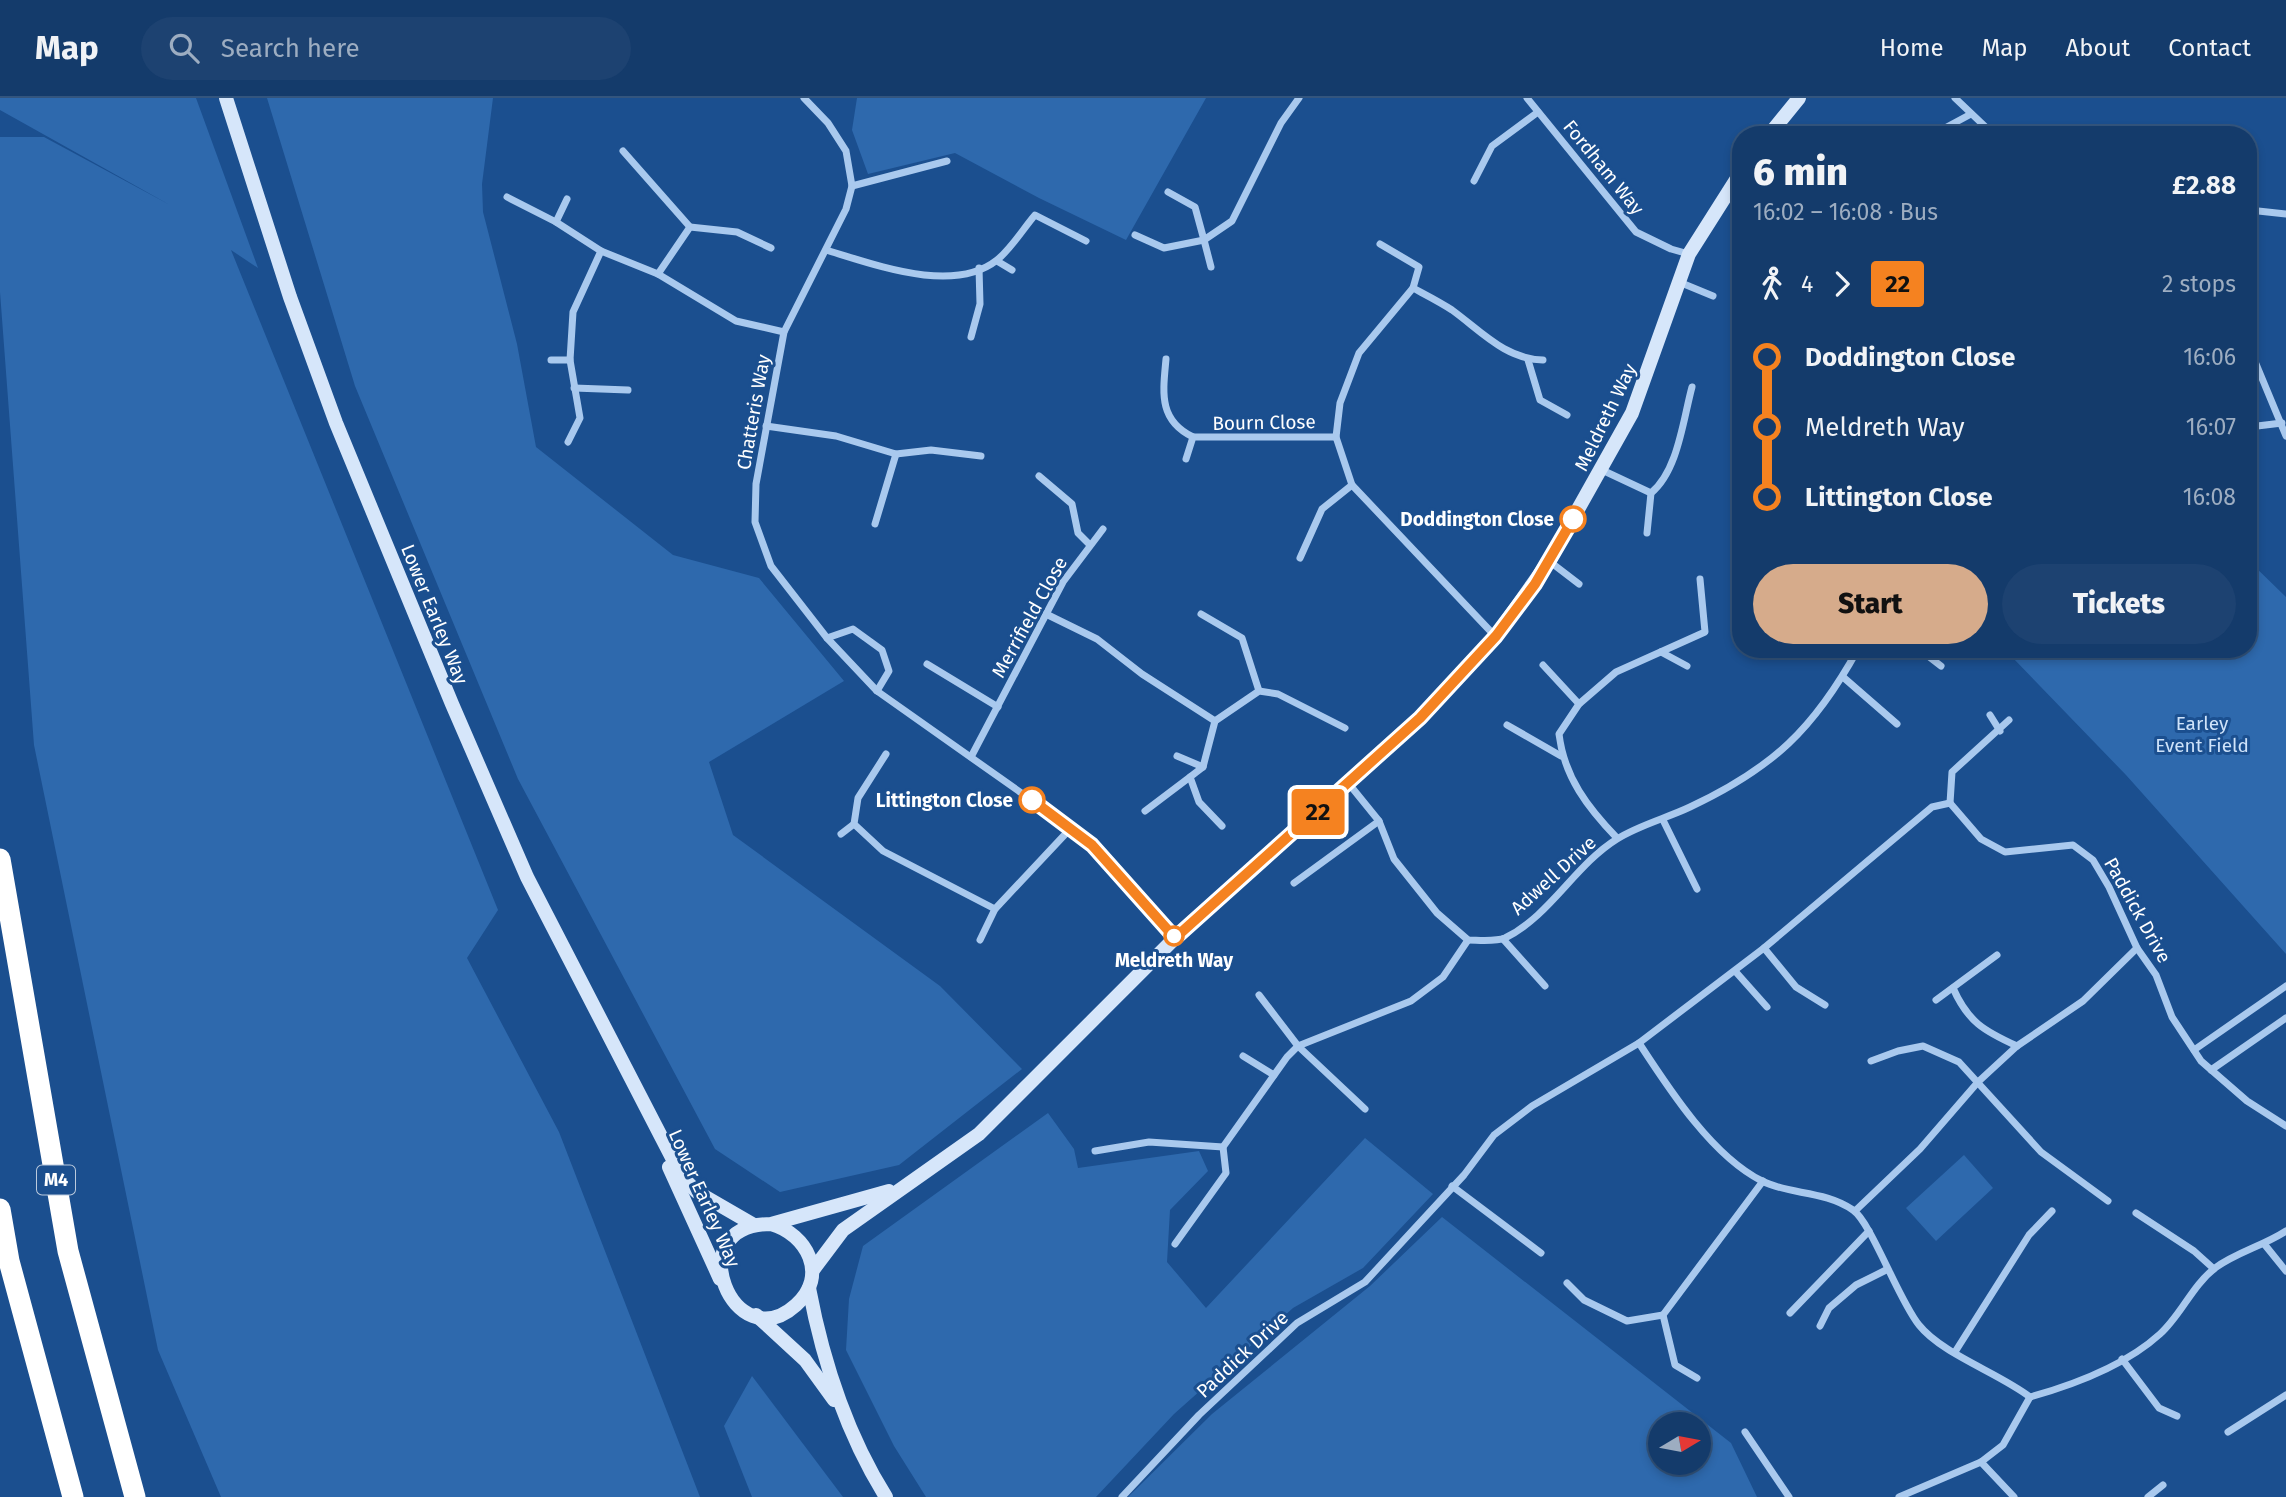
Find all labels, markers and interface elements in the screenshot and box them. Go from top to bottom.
search box [141,17,631,80]
text: Map [35,28,99,68]
icon: search [165,29,203,67]
text: Search here [221,33,360,64]
text: Home [1880,34,1944,62]
text: Map [1982,34,2028,62]
text: About [2066,34,2130,62]
text: Contact [2168,34,2251,62]
street label: Fordham Way [1558,115,1649,220]
text: 6 min [1753,149,1848,195]
text: £2.88 [2172,170,2236,201]
text: 16:02 – 16:08 · Bus [1753,198,1938,226]
icon: walk [1753,265,1791,303]
icon: forward [1823,265,1861,303]
text: 4 [1801,270,1813,298]
text: 22 [1885,270,1910,298]
text: 2 stops [2162,270,2236,298]
text: Doddington Close [1805,342,2015,373]
text: 16:06 [2183,343,2236,371]
street label: Chatteris Way [732,352,775,472]
street label: Meldreth Way [1570,359,1642,475]
street label: Bourn Close [1212,410,1316,435]
text: Meldreth Way [1805,412,1965,443]
text: 16:07 [2186,413,2236,441]
text: Littington Close [1805,482,1993,513]
text: 16:08 [2183,483,2236,511]
marker: Doddington Close [1560,506,1586,532]
place label: Doddington Close [1400,508,1554,531]
street label: Lower Earley Way [396,541,473,688]
street label: Merrifield Close [987,553,1072,682]
button: Start [1753,564,1988,644]
button: Tickets [2002,564,2236,644]
park label: Earley Event Field [2155,712,2249,757]
marker: Littington Close [1019,787,1045,813]
place label: Littington Close [876,789,1013,812]
line badge: 22 [1286,789,1350,835]
text: 22 [1306,798,1330,826]
street label: Adwell Drive [1506,831,1601,920]
street label: Paddick Drive [2099,854,2176,967]
marker: Meldreth Way [1164,926,1184,946]
place label: Meldreth Way [1115,949,1233,972]
street label: Lower Earley Way [664,1126,746,1271]
road number: M4 [37,1166,75,1195]
street label: Paddick Drive [1192,1306,1293,1403]
north arrow [1648,1412,1712,1475]
map controls [1648,1412,1711,1475]

